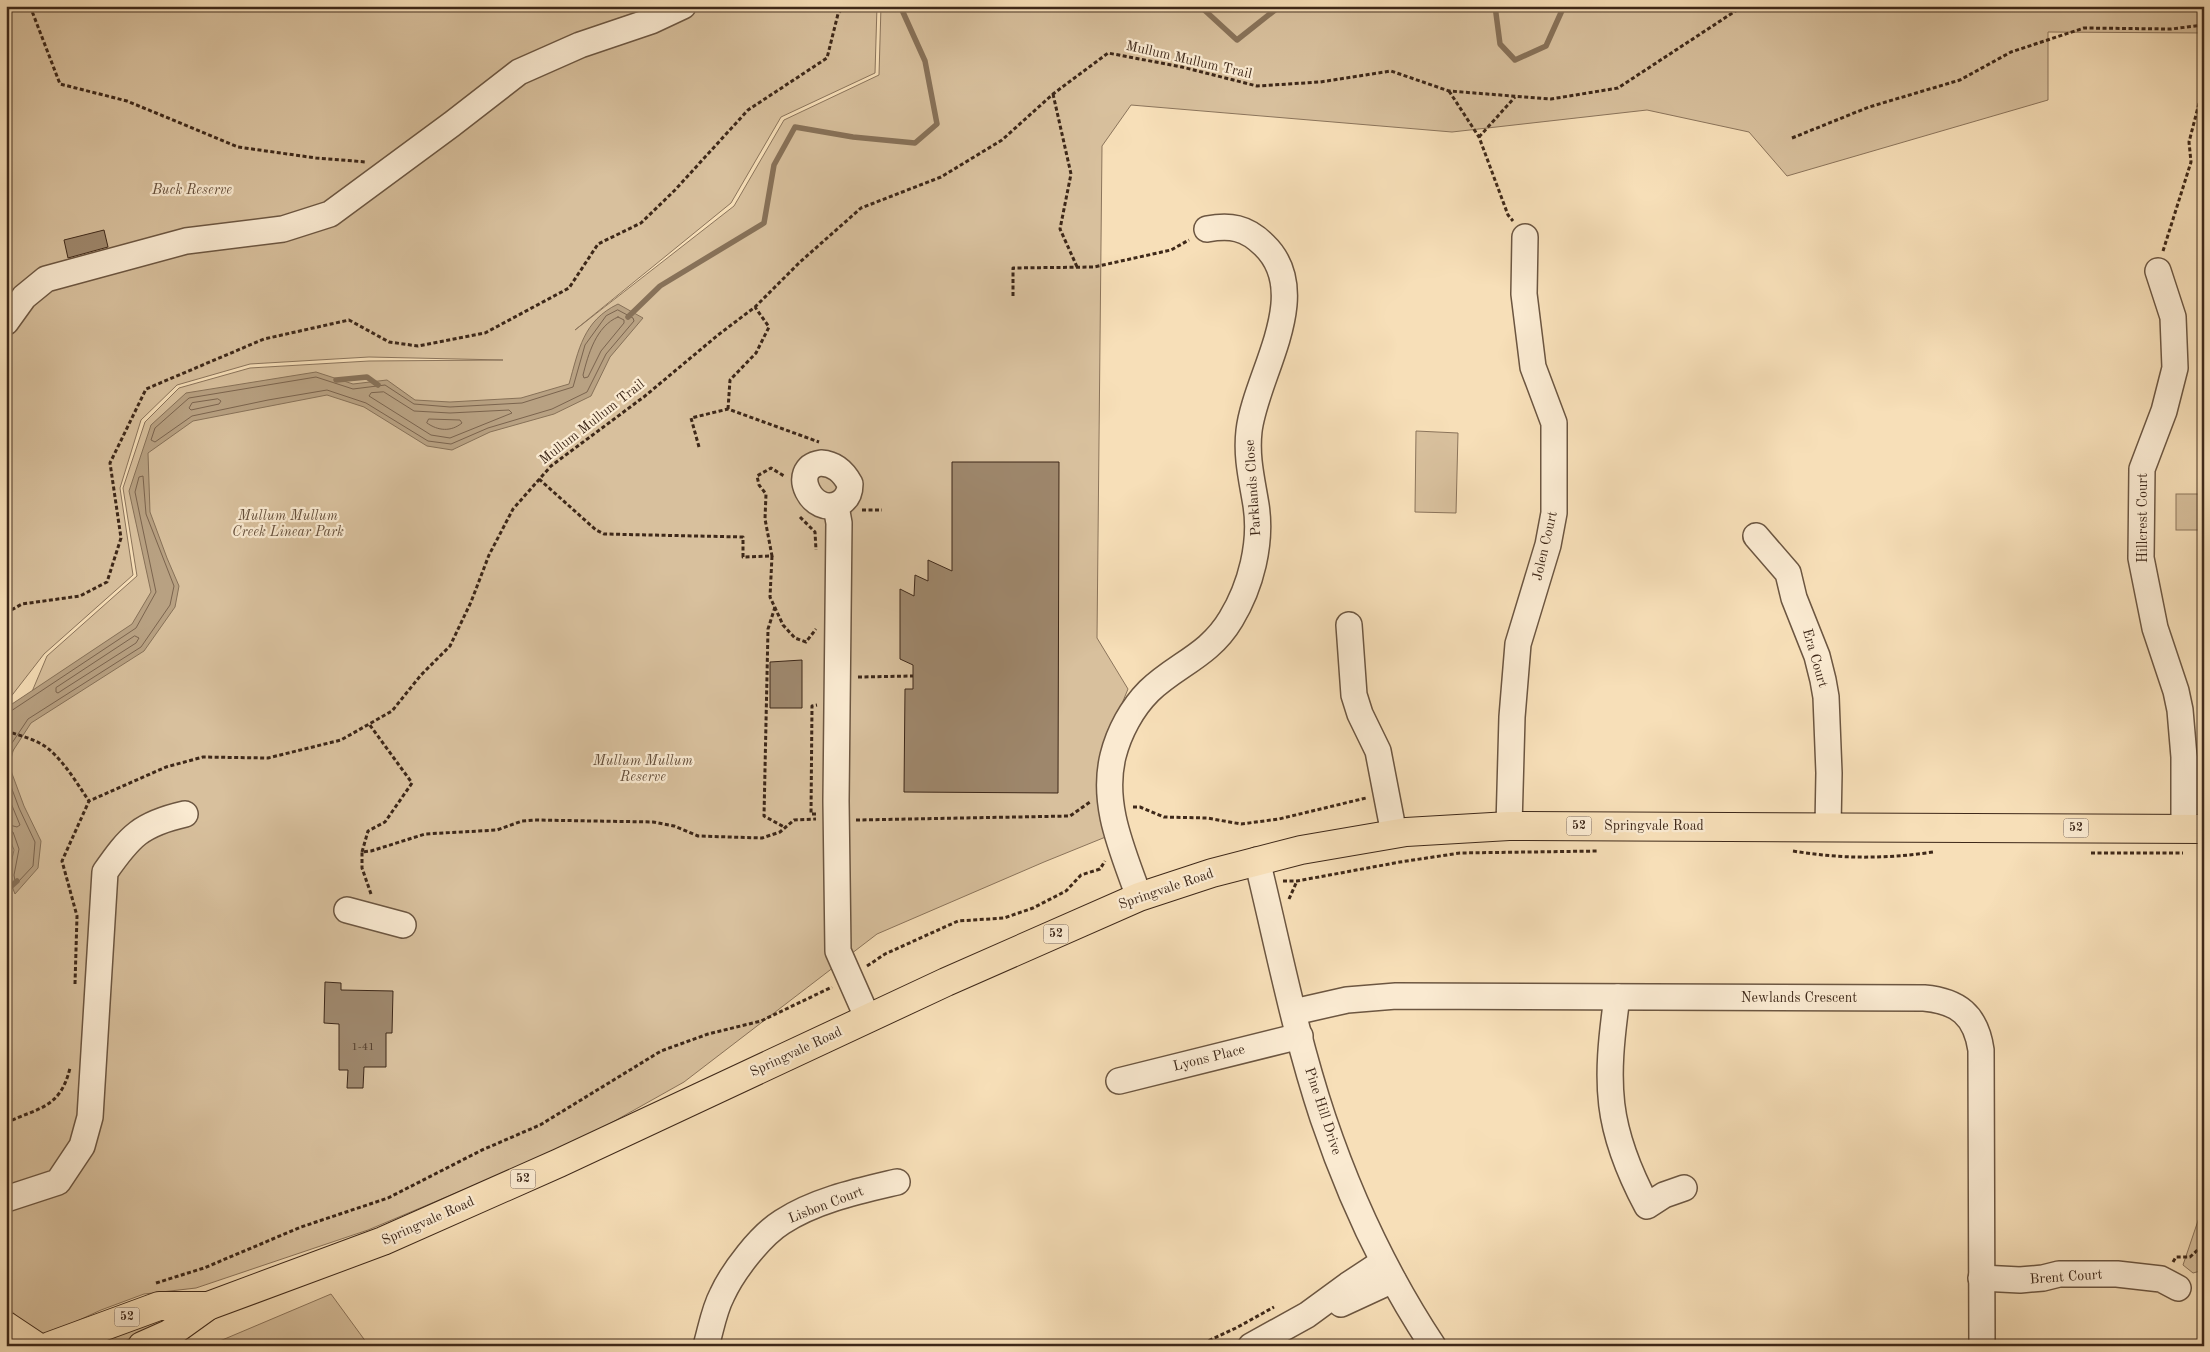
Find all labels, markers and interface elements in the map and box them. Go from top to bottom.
street label: Mullum Mullum Trail [1125,39,1254,81]
park label: Buck Reserve [151,183,232,197]
street label: Mullum Mullum Trail [537,377,647,467]
street label: Parklands Close [1243,439,1263,537]
street label: Hillcrest Court [2136,473,2150,563]
park label: Mullum Mullum Creek Linear Park [232,509,344,539]
street label: Jolen Court [1530,510,1560,582]
street label: Era Court [1800,627,1830,689]
park label: Mullum Mullum Reserve [592,754,693,784]
road number: 52 [1566,816,1592,836]
road number: 52 [2064,818,2088,838]
street label: Springvale Road [1604,819,1704,833]
street label: Springvale Road [1117,866,1215,912]
road number: 52 [1044,924,1068,944]
street label: Newlands Crescent [1741,991,1857,1005]
street label: Springvale Road [748,1025,844,1079]
house number: 1-41 [351,1042,375,1053]
street label: Lyons Place [1172,1042,1246,1074]
street label: Pine Hill Drive [1302,1065,1344,1157]
road number: 52 [510,1170,536,1188]
street label: Lisbon Court [786,1184,866,1226]
street label: Springvale Road [380,1194,476,1248]
street label: Brent Court [2029,1267,2103,1287]
road number: 52 [114,1308,140,1326]

